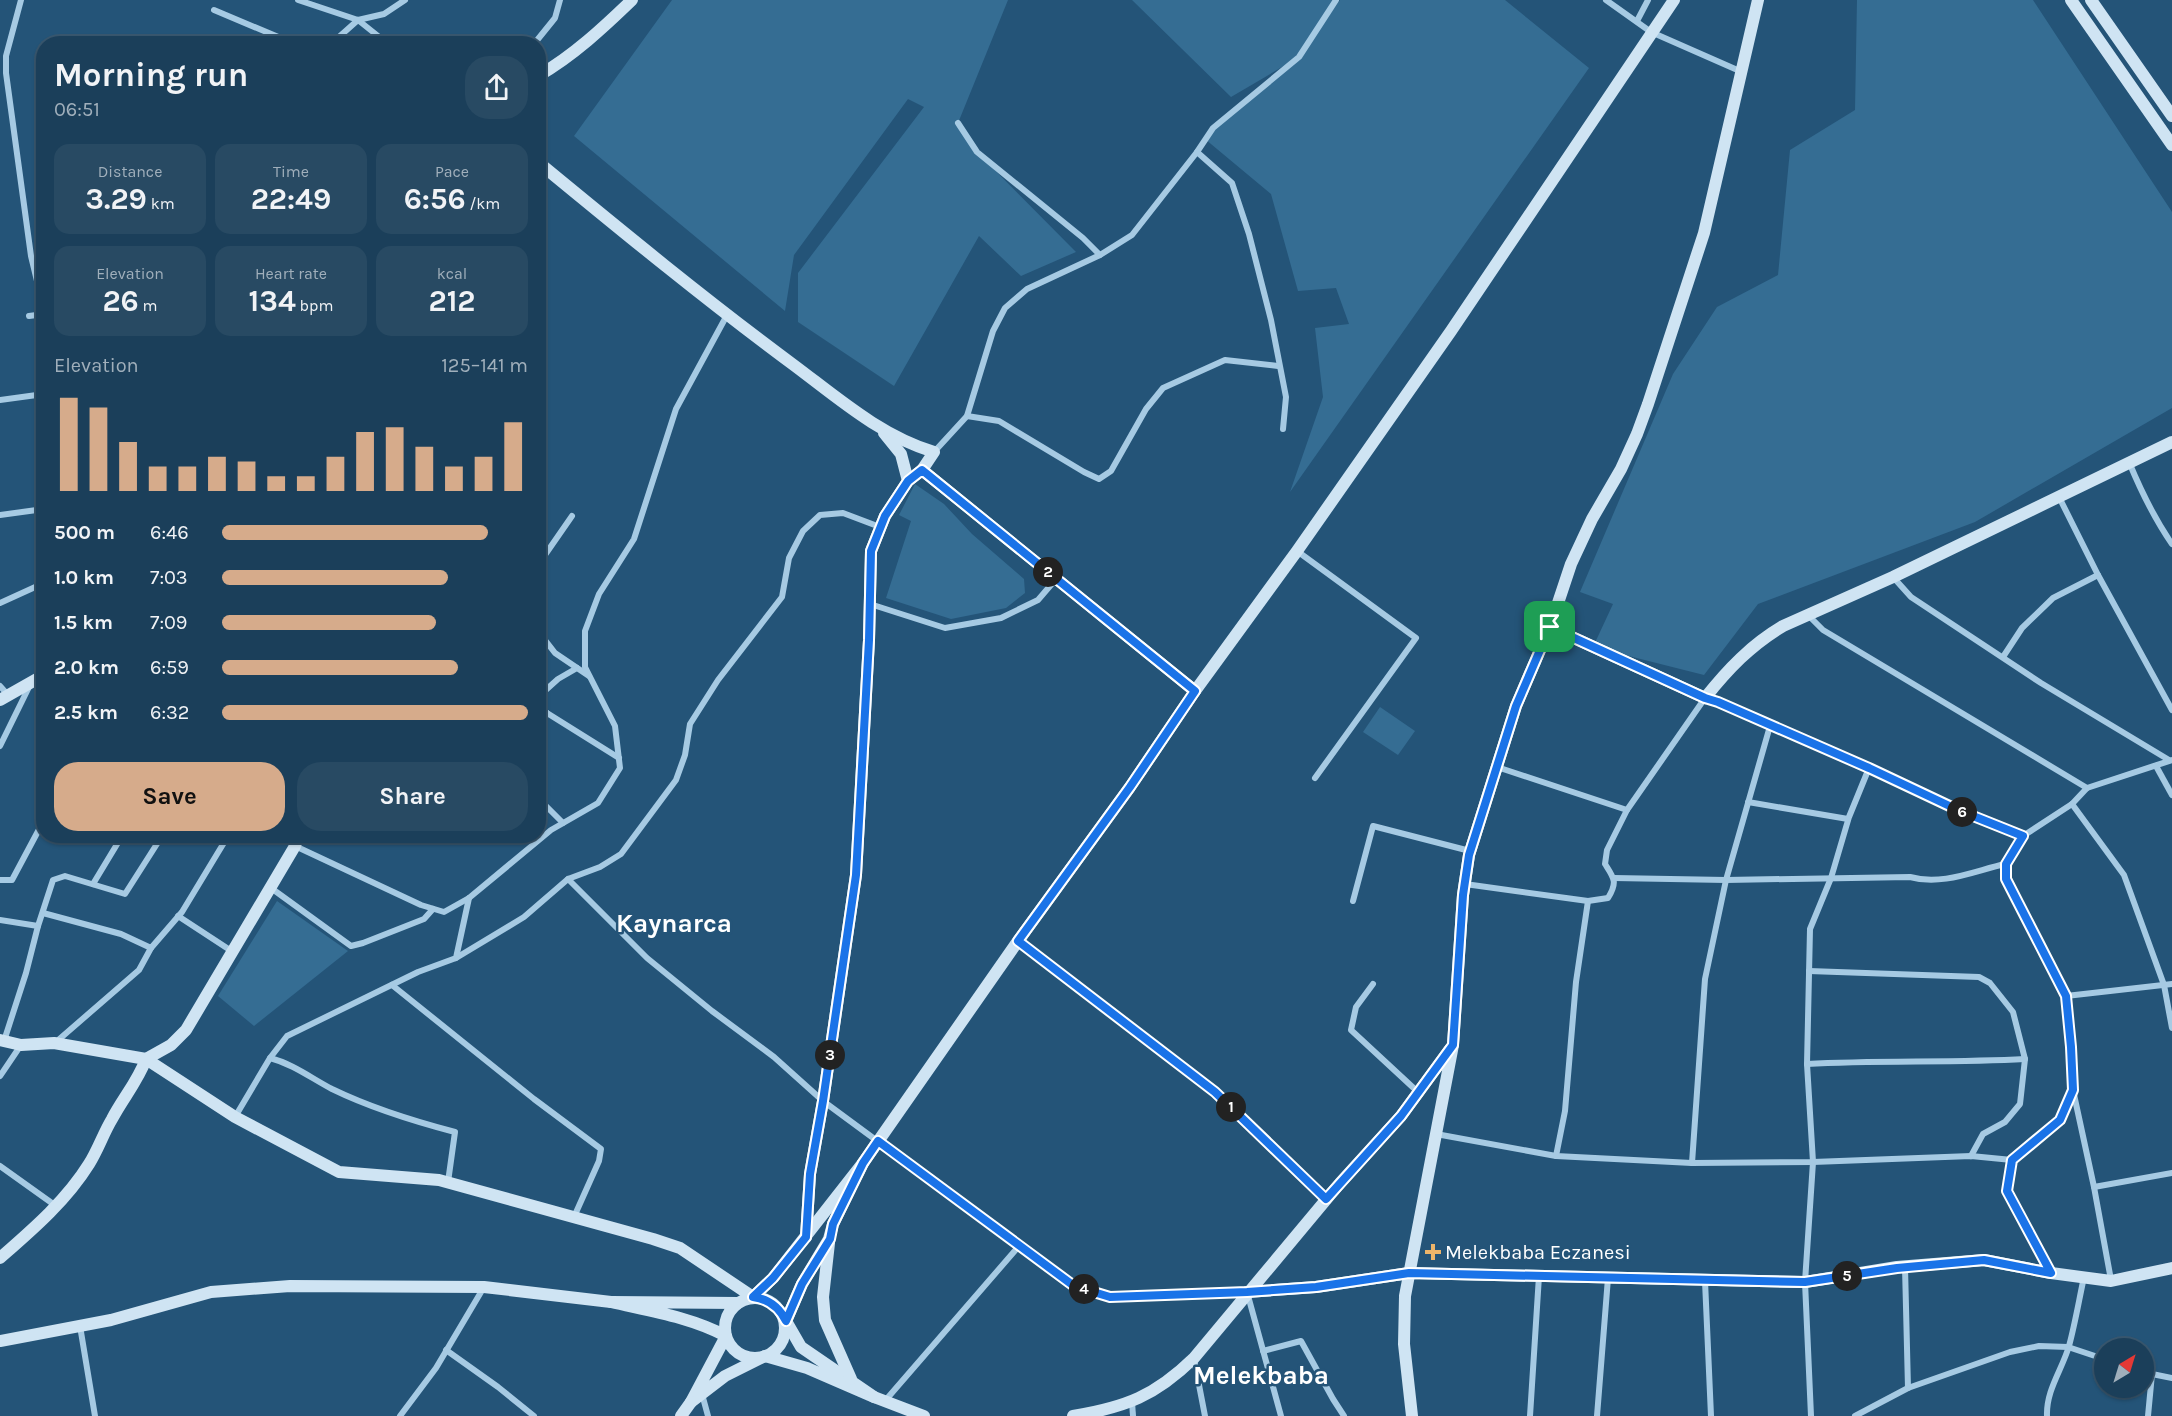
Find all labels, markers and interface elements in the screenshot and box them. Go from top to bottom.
text: Morning run [54,56,248,94]
button: share [465,56,528,119]
text: 06:51 [54,98,100,121]
text: Distance [98,162,162,181]
text: Time [273,162,309,181]
text: Pace [435,162,469,181]
text: 3.29 [85,181,147,217]
text: 22:49 [251,181,331,217]
text: 6:56 [404,181,466,217]
text: km [147,194,175,213]
text: /km [466,194,500,213]
text: Elevation [96,264,164,283]
text: Heart rate [255,264,327,283]
text: kcal [437,264,467,283]
text: 26 [102,283,139,319]
text: 134 [249,283,296,319]
text: 212 [429,283,476,319]
text: m [139,296,158,315]
text: bpm [296,296,333,315]
text: Elevation [54,354,139,377]
text: 125–141 m [441,354,528,377]
text: 500 m [54,521,115,544]
text: 6:46 [150,521,189,544]
pin: 2 [1033,557,1063,587]
text: 2 [1043,562,1053,581]
text: 1.0 km [54,566,114,589]
text: 7:03 [150,566,188,589]
pin [1524,601,1575,652]
icon: arrive [1533,610,1566,643]
text: 1.5 km [54,611,113,634]
text: 7:09 [150,611,187,634]
text: 2.0 km [54,656,119,679]
text: 6:59 [150,656,189,679]
text: 2.5 km [54,701,118,724]
text: 6:32 [150,701,189,724]
button: Save [54,762,285,831]
button: Share [297,762,528,831]
pin: 6 [1947,797,1977,827]
text: 6 [1957,802,1967,821]
district label: Kaynarca [616,908,732,939]
pin: 3 [815,1040,845,1070]
text: 3 [825,1045,835,1064]
pin: 1 [1216,1092,1246,1122]
text: 1 [1228,1097,1234,1116]
place label: Melekbaba Eczanesi [1445,1241,1631,1264]
marker: Melekbaba Eczanesi [1426,1245,1440,1259]
pin: 5 [1832,1261,1862,1291]
text: 5 [1842,1266,1852,1285]
pin: 4 [1069,1274,1099,1304]
text: 4 [1079,1279,1089,1298]
north arrow [2094,1338,2154,1398]
map controls [2094,1338,2154,1398]
district label: Melekbaba [1193,1360,1329,1391]

